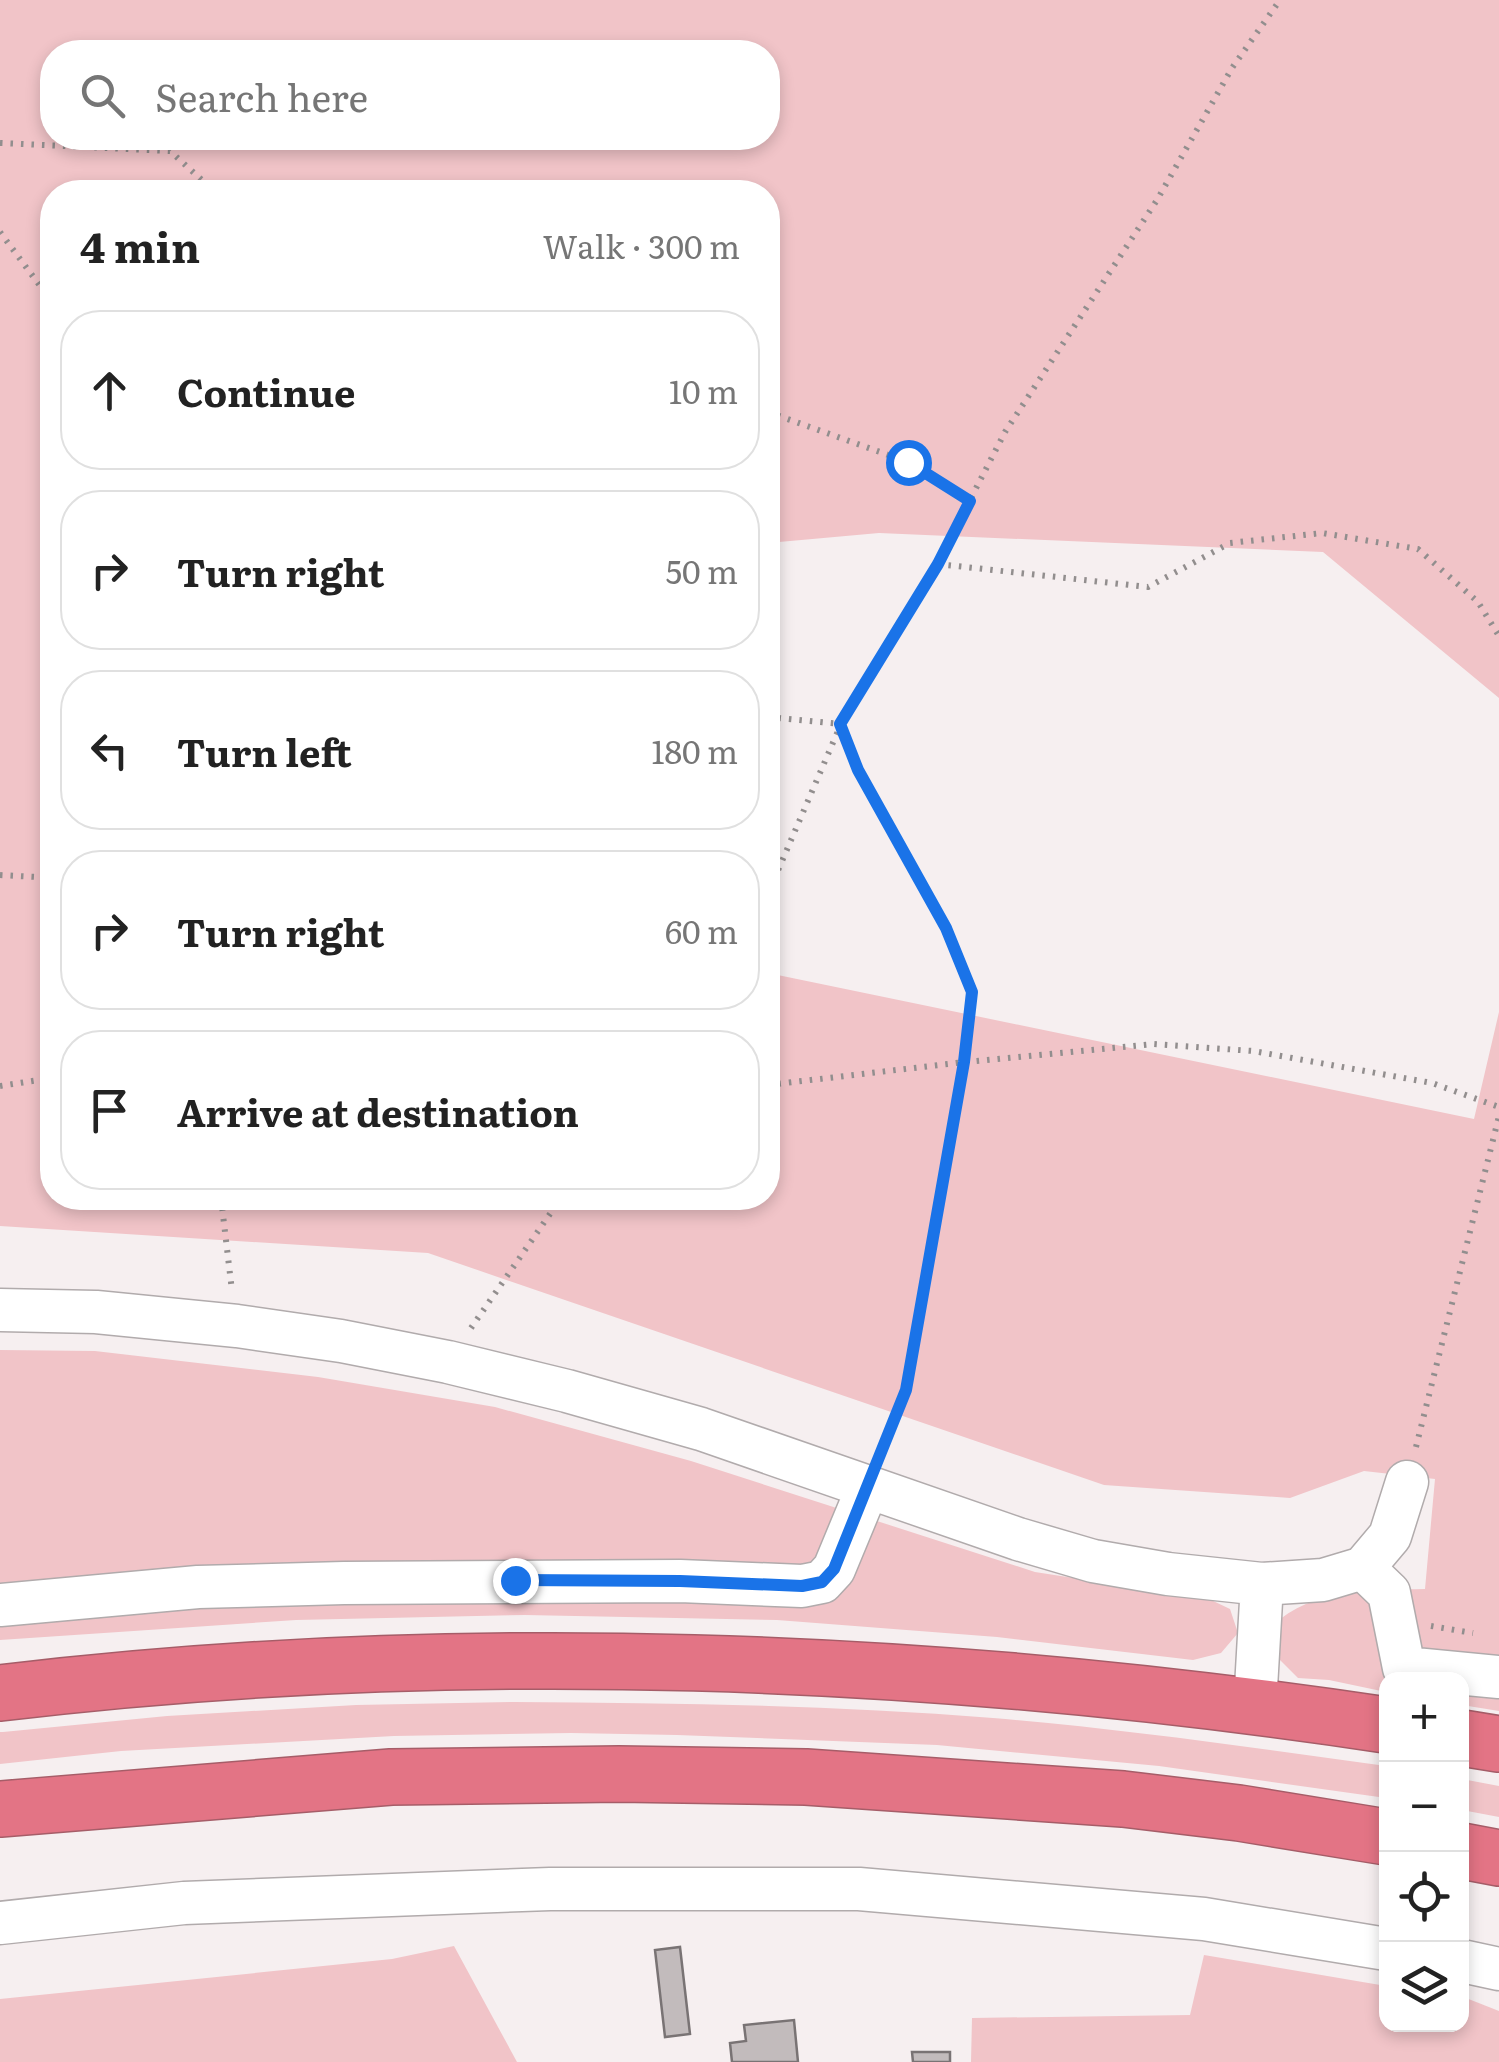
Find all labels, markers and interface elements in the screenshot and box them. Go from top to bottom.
search box [40,40,780,150]
text: Search here [155,67,368,124]
icon: search [75,68,130,123]
text: 4 min [80,214,200,276]
text: Walk · 300 m [543,221,740,269]
text: Continue [177,362,355,419]
icon: ahead [82,363,137,418]
text: 10 m [669,366,738,414]
route start [886,440,932,486]
text: Turn right [177,542,384,599]
icon: right [82,543,137,598]
text: 50 m [666,546,738,594]
text: Turn left [177,722,352,779]
icon: left [82,723,137,778]
text: 180 m [651,726,738,774]
text: Turn right [177,902,384,959]
icon: right [82,903,137,958]
text: 60 m [665,906,738,954]
text: Arrive at destination [177,1082,579,1139]
icon: arrive [82,1083,137,1138]
route end [493,1558,539,1604]
map controls [1379,1672,1469,2032]
button: + [1379,1672,1469,1762]
button: − [1379,1762,1469,1852]
button: locate [1379,1852,1469,1942]
button: layers [1379,1942,1469,2032]

